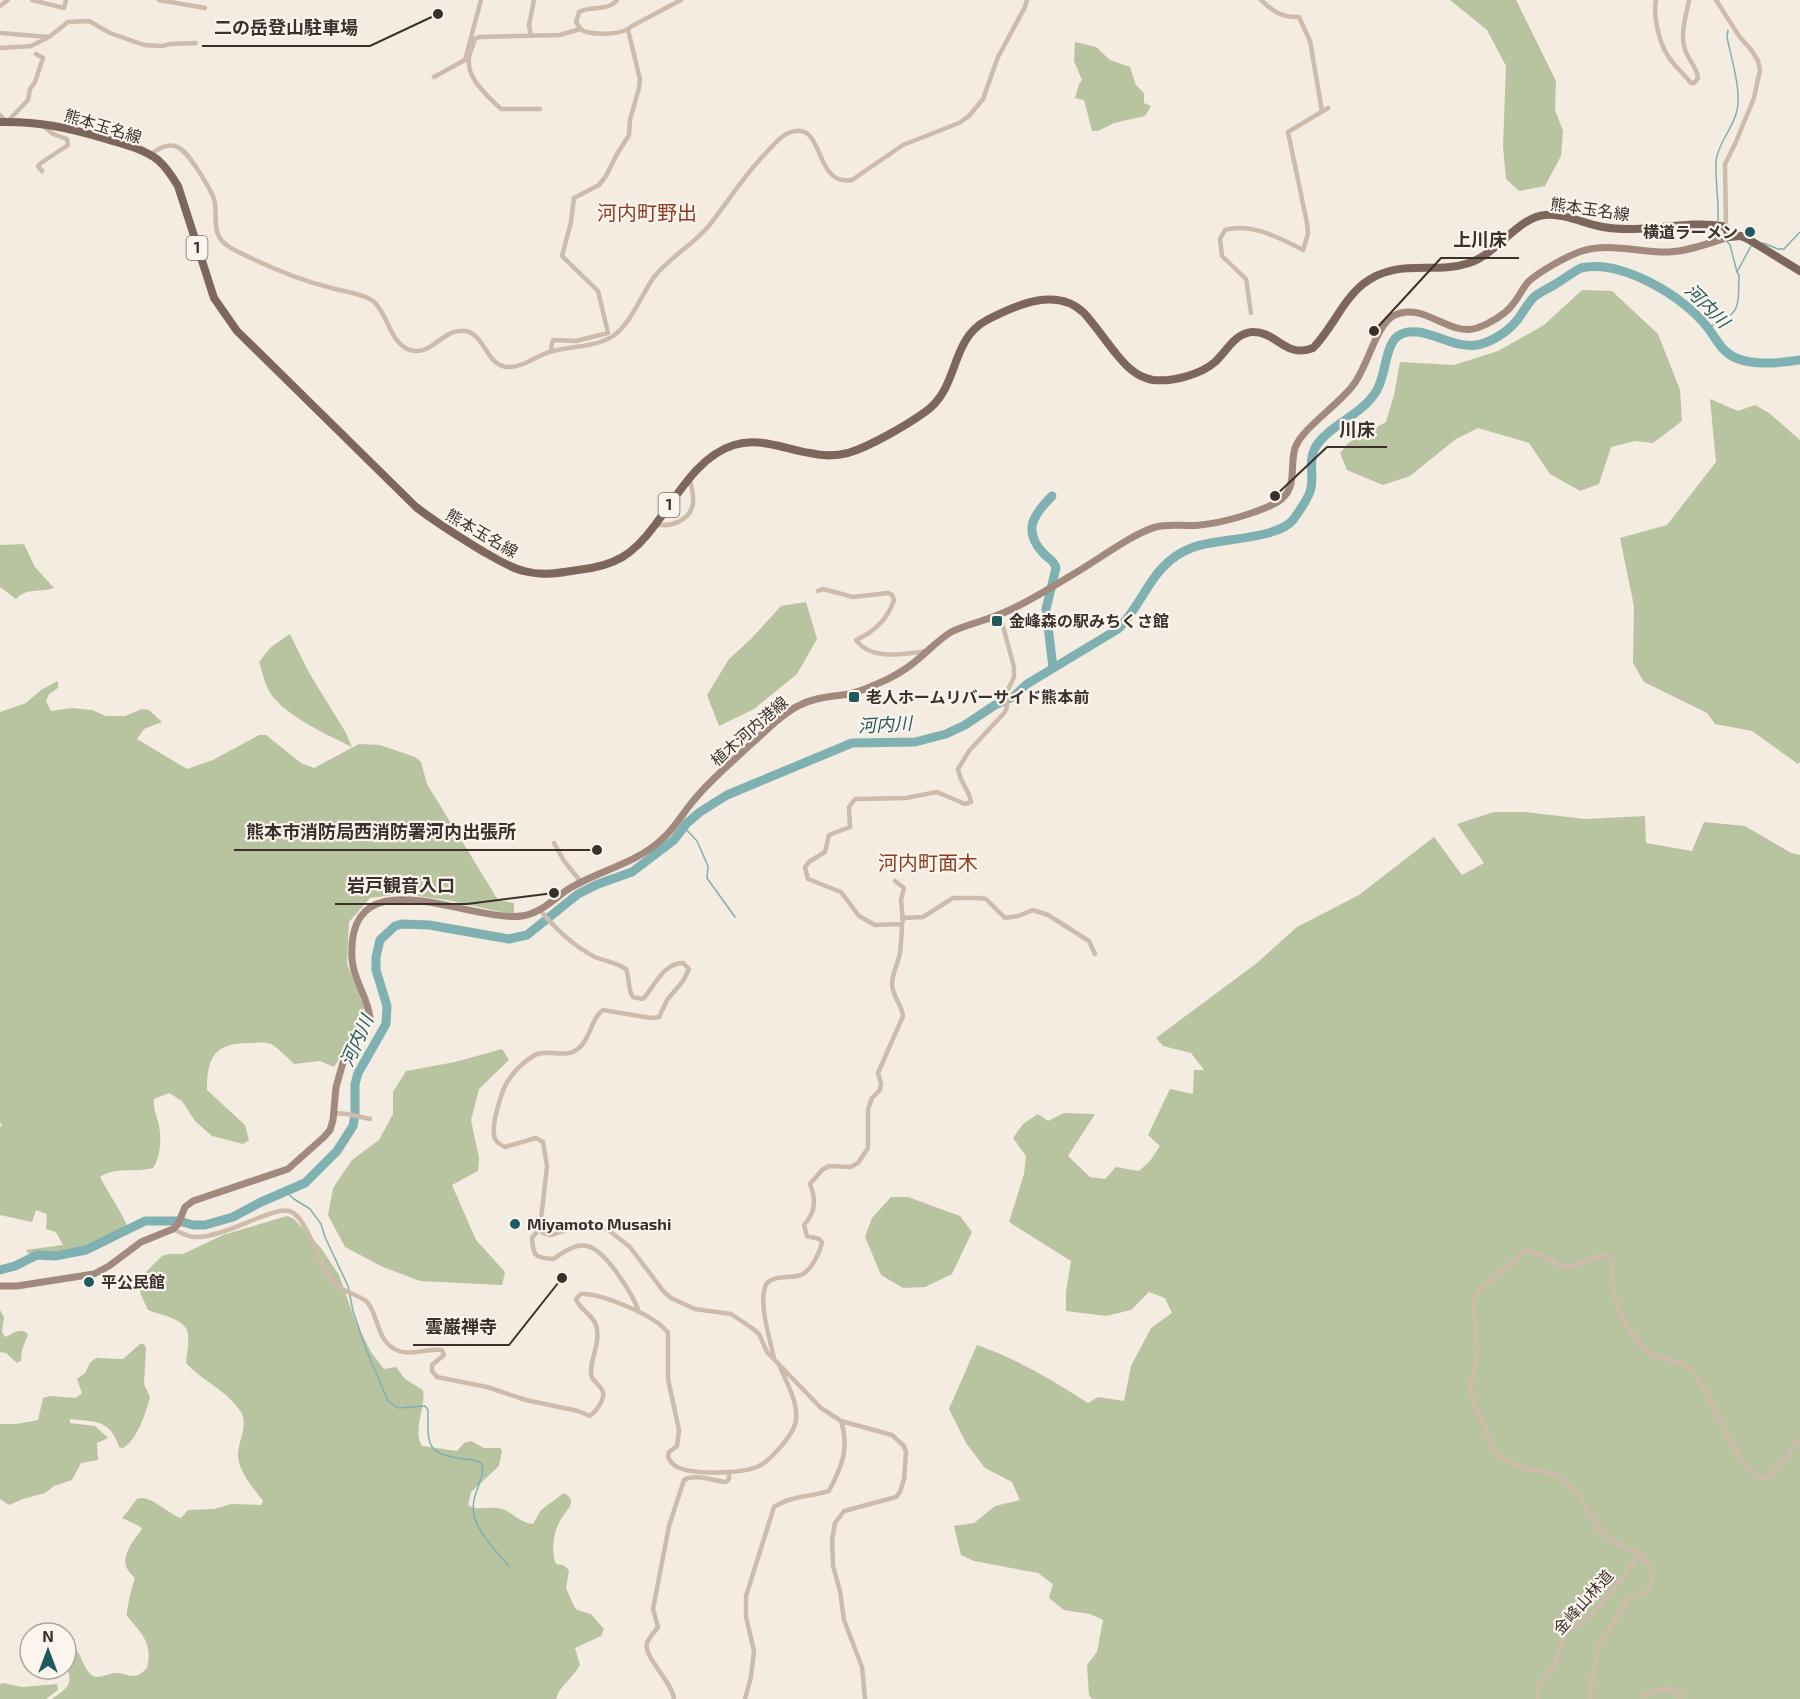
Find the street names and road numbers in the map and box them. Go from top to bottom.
street label: 熊本玉名線 [62,105,144,146]
street label: 熊本玉名線 [1549,194,1631,223]
road number: 1 [186,236,208,260]
road number: 1 [658,493,680,517]
street label: 熊本玉名線 [443,504,522,561]
street label: 植木河内港線 [706,692,791,769]
street label: 金峰山林道 [1549,1566,1616,1638]

